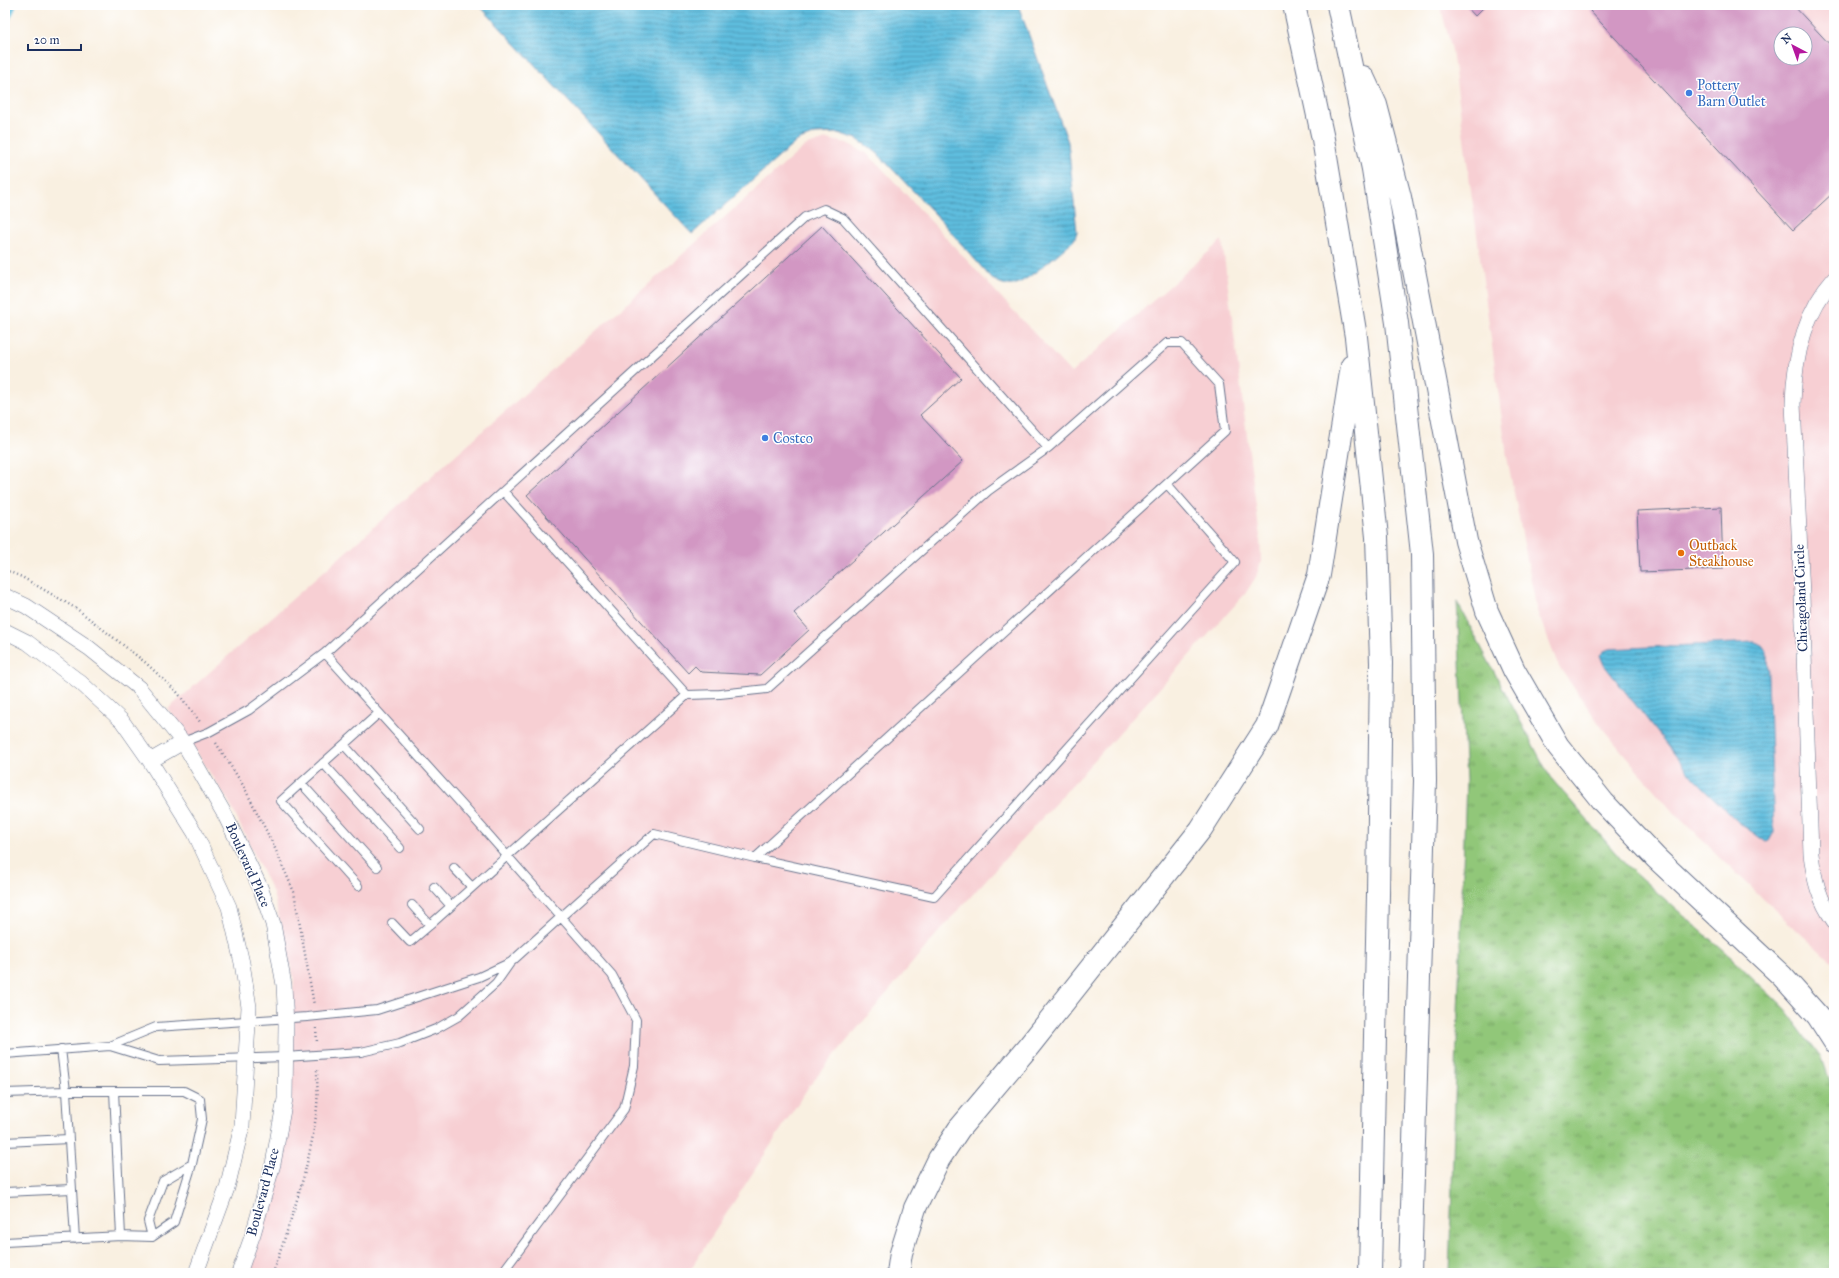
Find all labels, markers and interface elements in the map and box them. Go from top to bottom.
scale bar [28,26,81,52]
north arrow [1773,26,1813,66]
text: N [1779,30,1795,47]
text: 20 m [34,33,60,47]
place label: Pottery Barn Outlet [1697,77,1766,110]
marker: Pottery Barn Outlet [1684,88,1694,98]
place label: Costco [773,430,813,447]
marker: Costco [760,433,770,443]
place label: Outback Steakhouse [1689,537,1754,570]
street label: Chicagoland Circle [1791,544,1811,652]
marker: Outback Steakhouse [1676,548,1686,558]
street label: Boulevard Place [222,820,274,910]
street label: Boulevard Place [243,1146,283,1238]

